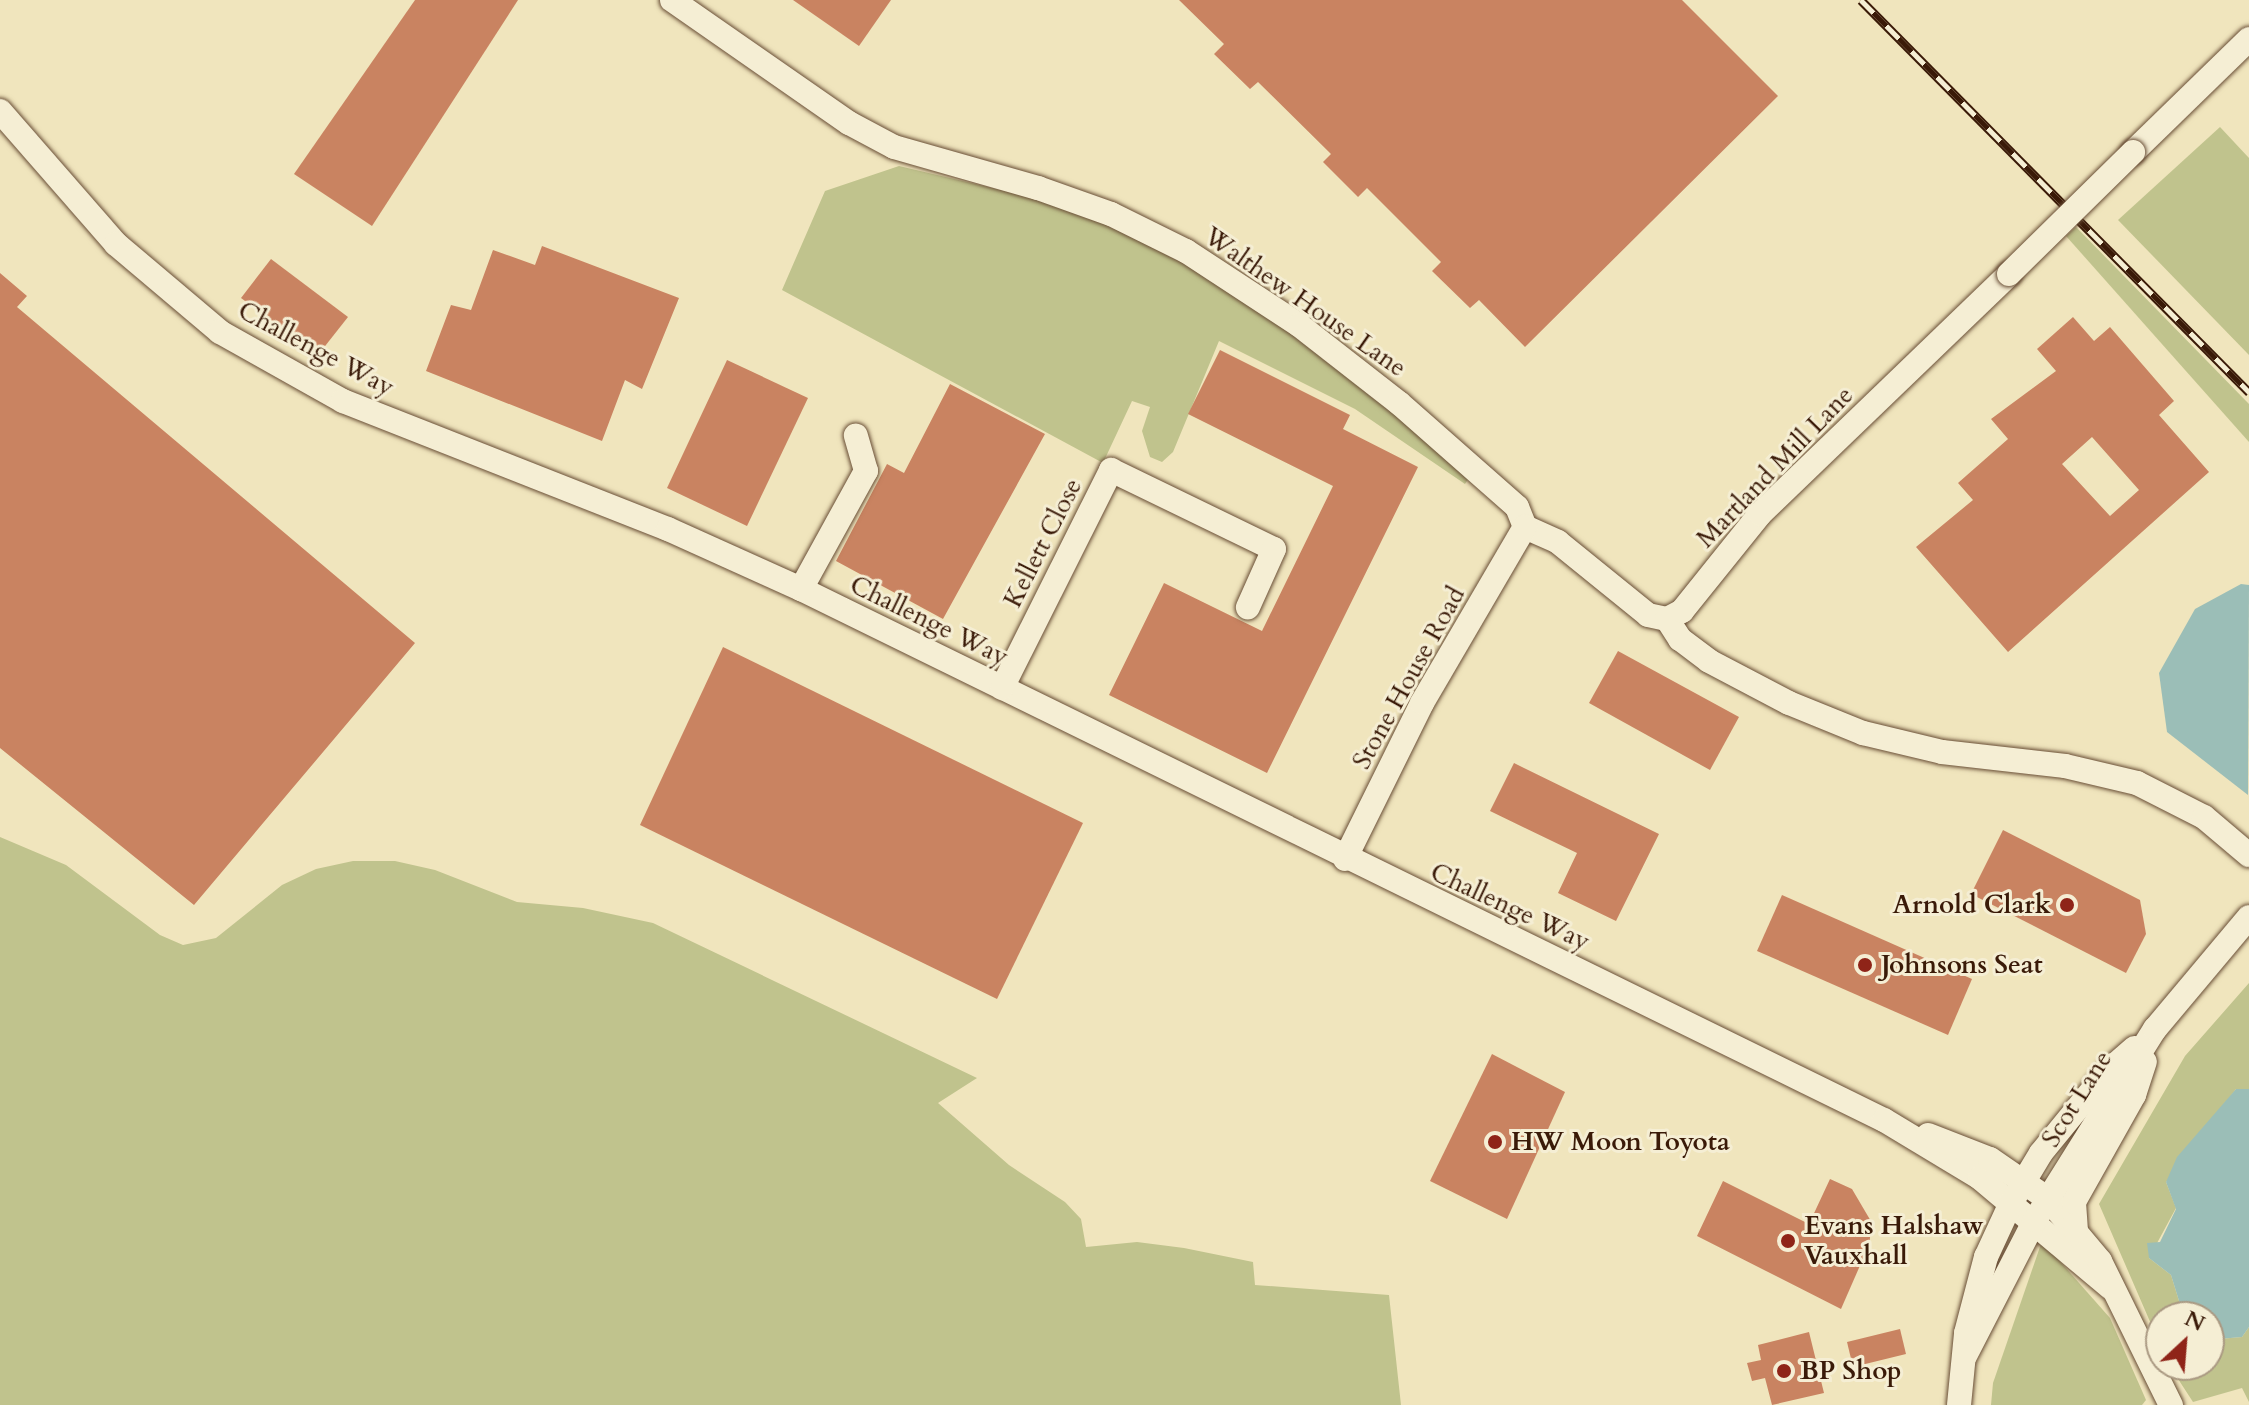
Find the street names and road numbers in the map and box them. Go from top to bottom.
street label: Walthew House Lane [1198,220,1412,384]
street label: Challenge Way [233,295,399,403]
street label: Martland Mill Lane [1690,380,1860,554]
street label: Kellett Close [997,473,1089,613]
street label: Challenge Way [845,569,1013,673]
street label: Stone House Road [1346,581,1472,775]
street label: Challenge Way [1425,856,1595,958]
street label: Scot Lane [2035,1045,2119,1153]

